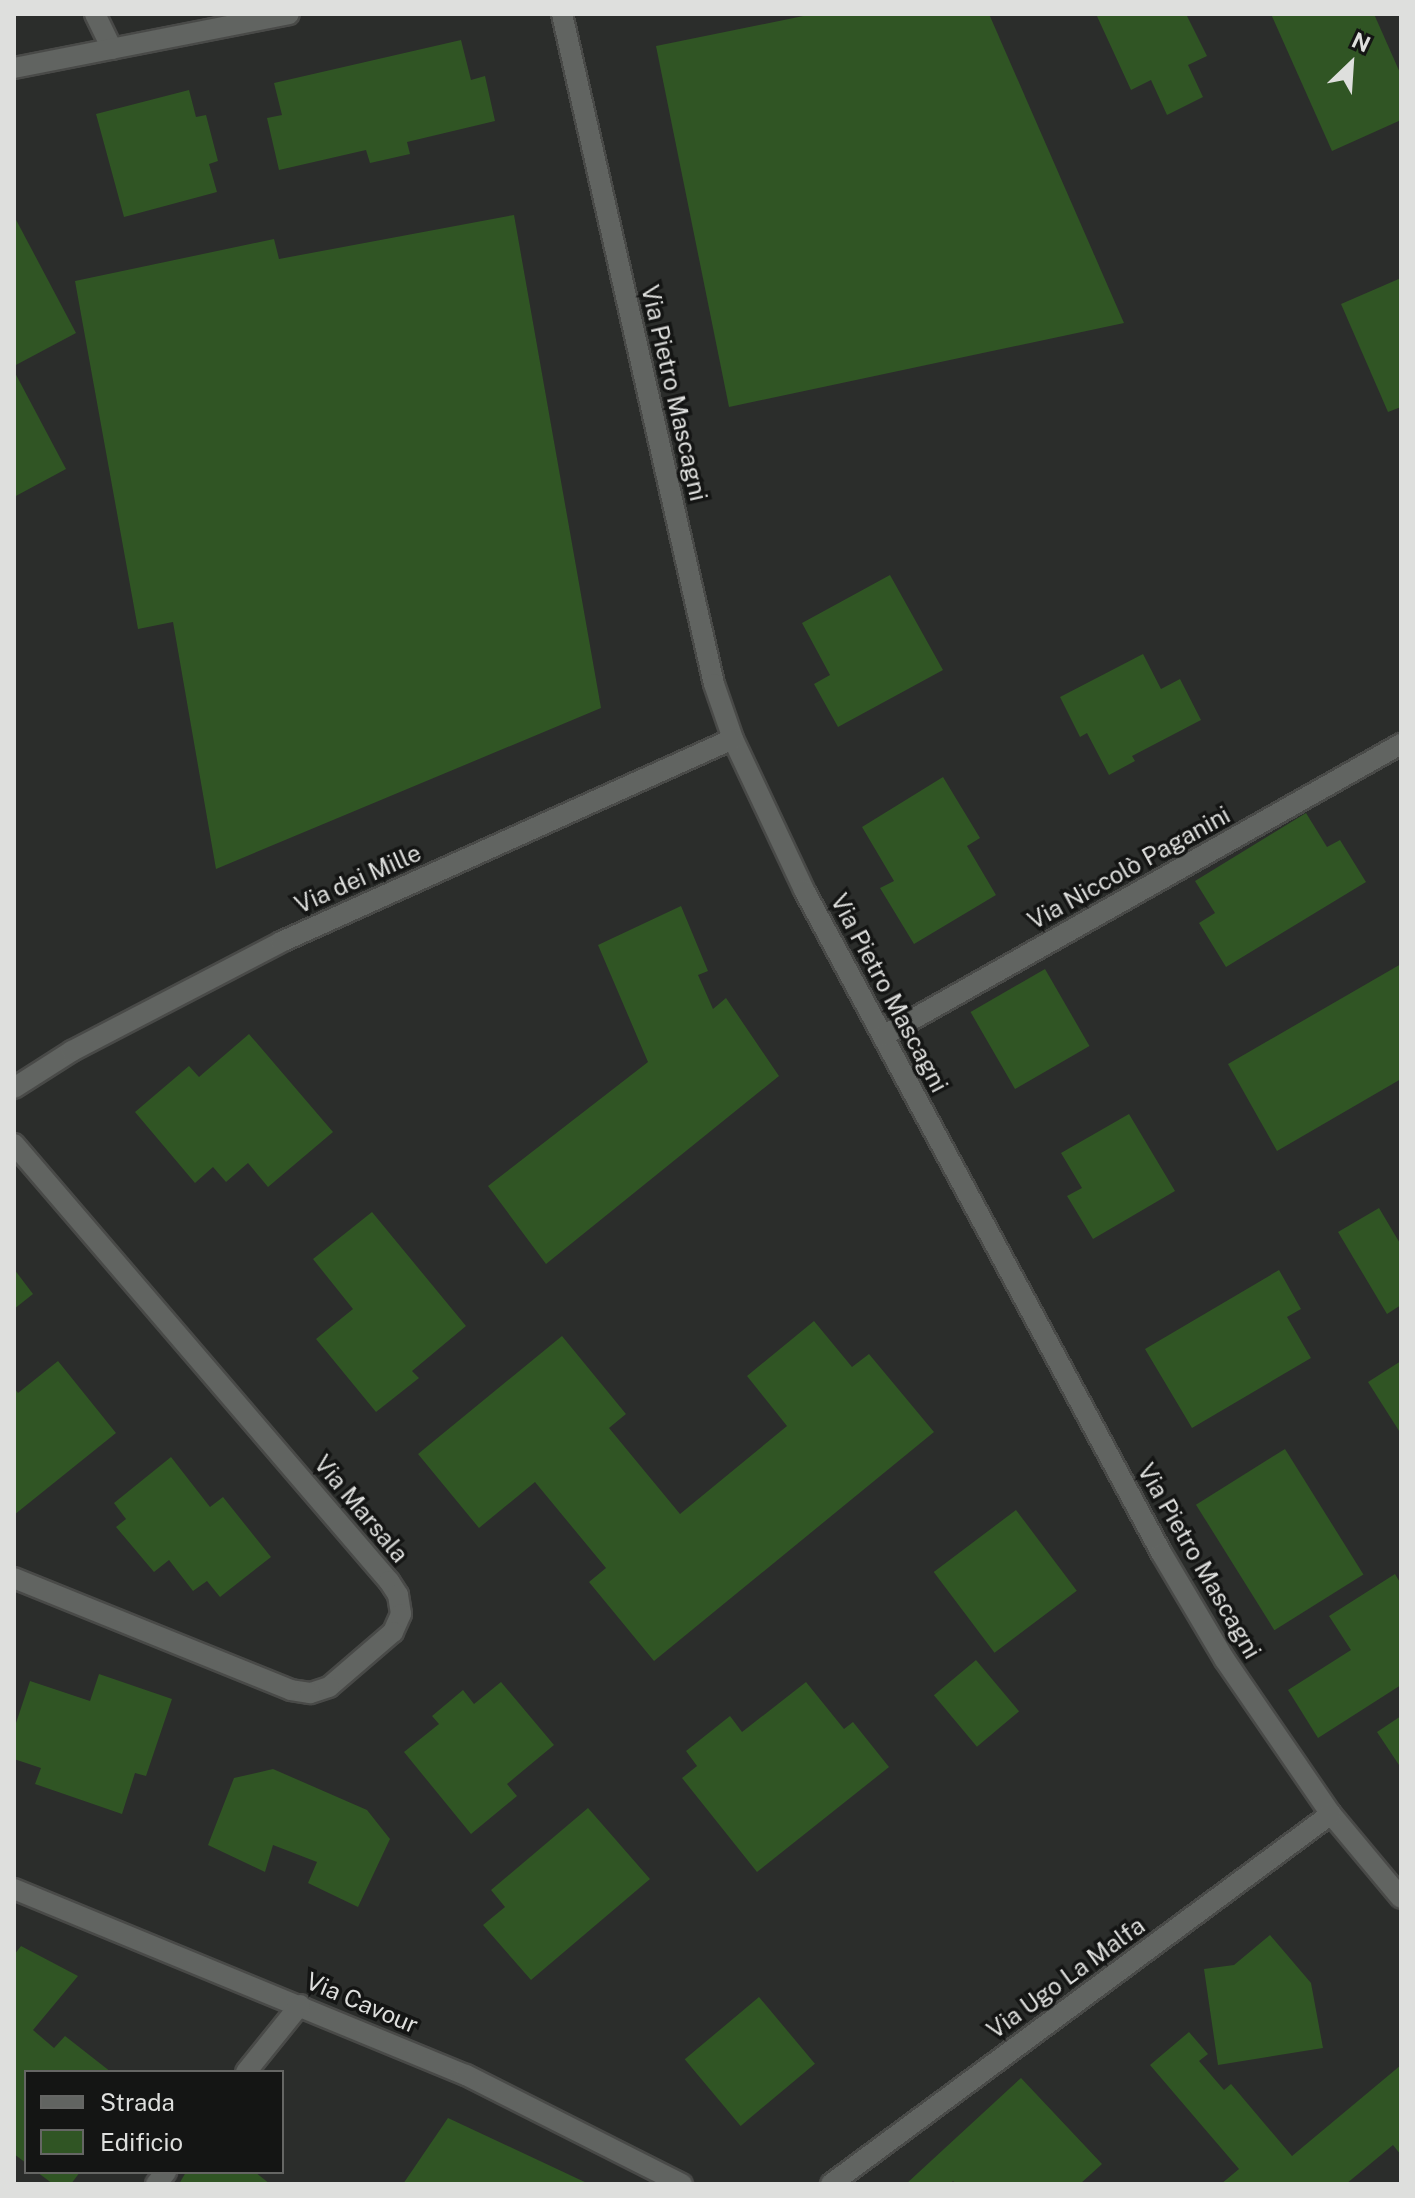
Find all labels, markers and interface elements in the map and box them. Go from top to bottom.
north arrow [1311,24,1391,104]
text: N [1348,27,1374,58]
street label: Via Pietro Mascagni [635,282,713,504]
street label: Via Niccolò Paganini [1023,800,1235,936]
street label: Via dei Mille [290,838,426,920]
street label: Via Pietro Mascagni [824,889,954,1097]
street label: Via Marsala [308,1450,414,1568]
street label: Via Pietro Mascagni [1131,1458,1267,1664]
street label: Via Ugo La Malfa [981,1911,1151,2045]
street label: Via Cavour [301,1966,423,2040]
legend [24,2070,284,2174]
text: Strada [100,2088,175,2116]
text: Edificio [100,2128,183,2156]

